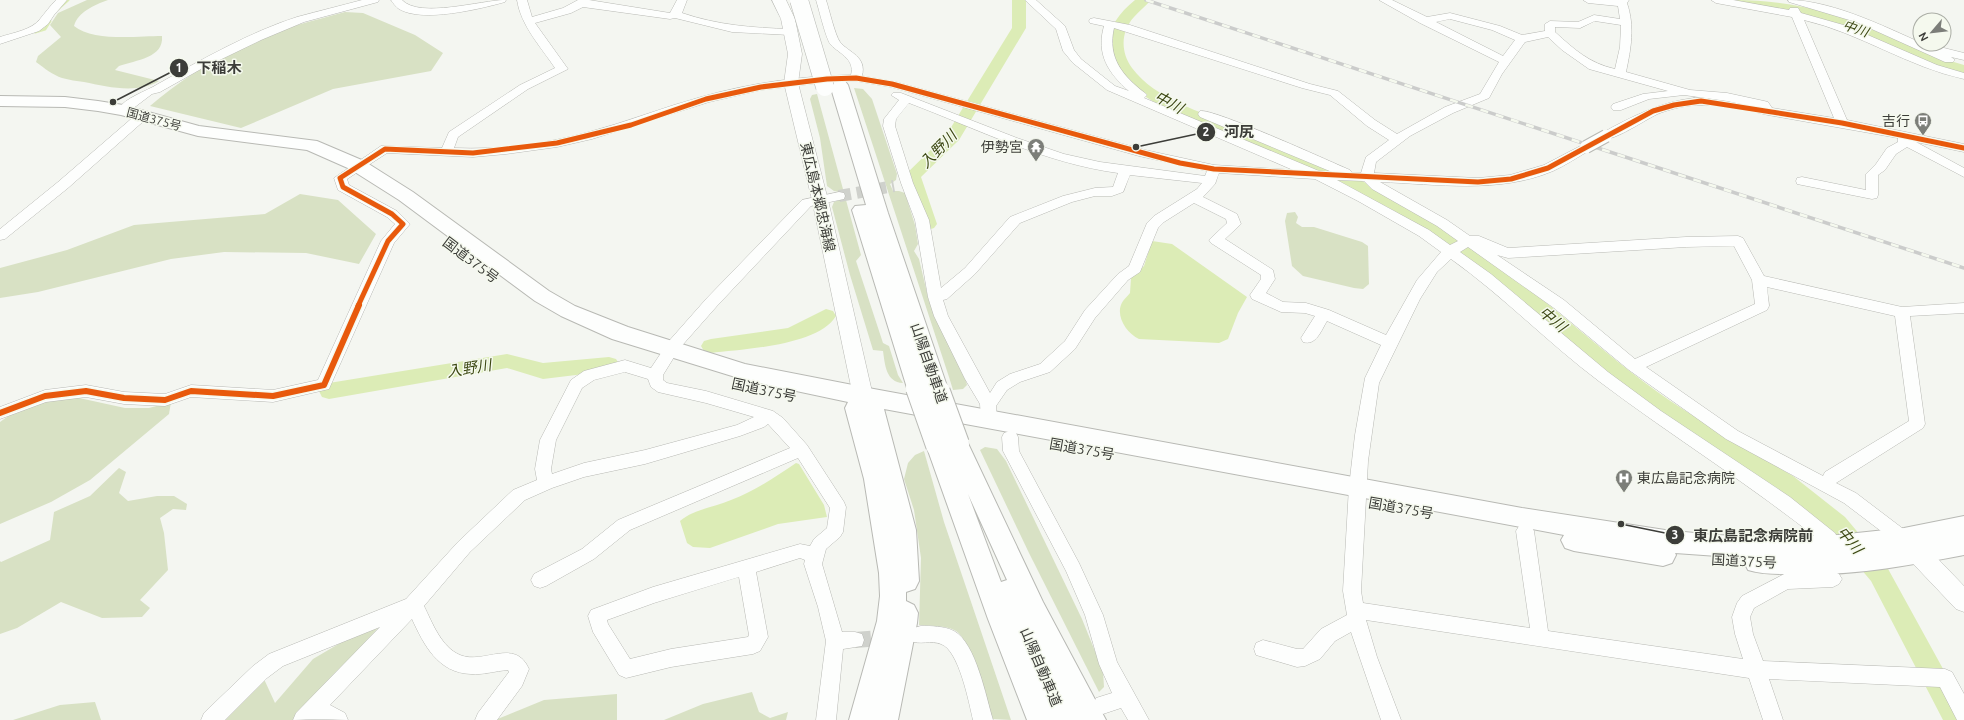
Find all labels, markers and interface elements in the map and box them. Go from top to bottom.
north arrow [1912,12,1952,52]
water label: 中川 [1841,17,1872,39]
text: N [1916,30,1930,43]
callout: 下稲木 [169,54,250,81]
text: 下稲木 [196,59,242,76]
text: 1 [176,61,182,74]
water label: 中川 [1152,87,1188,117]
street label: 国道375号 [125,105,183,133]
bus stop icon: 吉行 [1913,111,1933,136]
place label: 吉行 [1882,113,1910,129]
callout: 河尻 [1196,119,1262,146]
text: 河尻 [1224,123,1254,140]
water label: 入野川 [916,125,961,171]
text: 2 [1203,125,1210,138]
temple icon: 伊勢宮 [1026,137,1046,162]
place label: 伊勢宮 [981,139,1023,155]
street label: 東広島本郷忠海線 [798,141,838,253]
street label: 国道375号 [440,234,502,286]
water label: 中川 [1536,303,1571,336]
street label: 山陽自動車道 [908,321,950,405]
water label: 入野川 [445,356,495,380]
street label: 国道375号 [730,375,798,405]
street label: 国道375号 [1048,435,1116,463]
hospital icon: 東広島記念病院 [1614,468,1634,493]
place label: 東広島記念病院 [1637,470,1735,486]
street label: 国道375号 [1367,494,1435,522]
callout: 東広島記念病院前 [1665,522,1821,549]
water label: 中川 [1834,523,1867,558]
text: 東広島記念病院前 [1693,527,1813,544]
text: 3 [1672,528,1678,541]
street label: 国道375号 [1711,551,1777,571]
street label: 山陽自動車道 [1017,625,1065,709]

